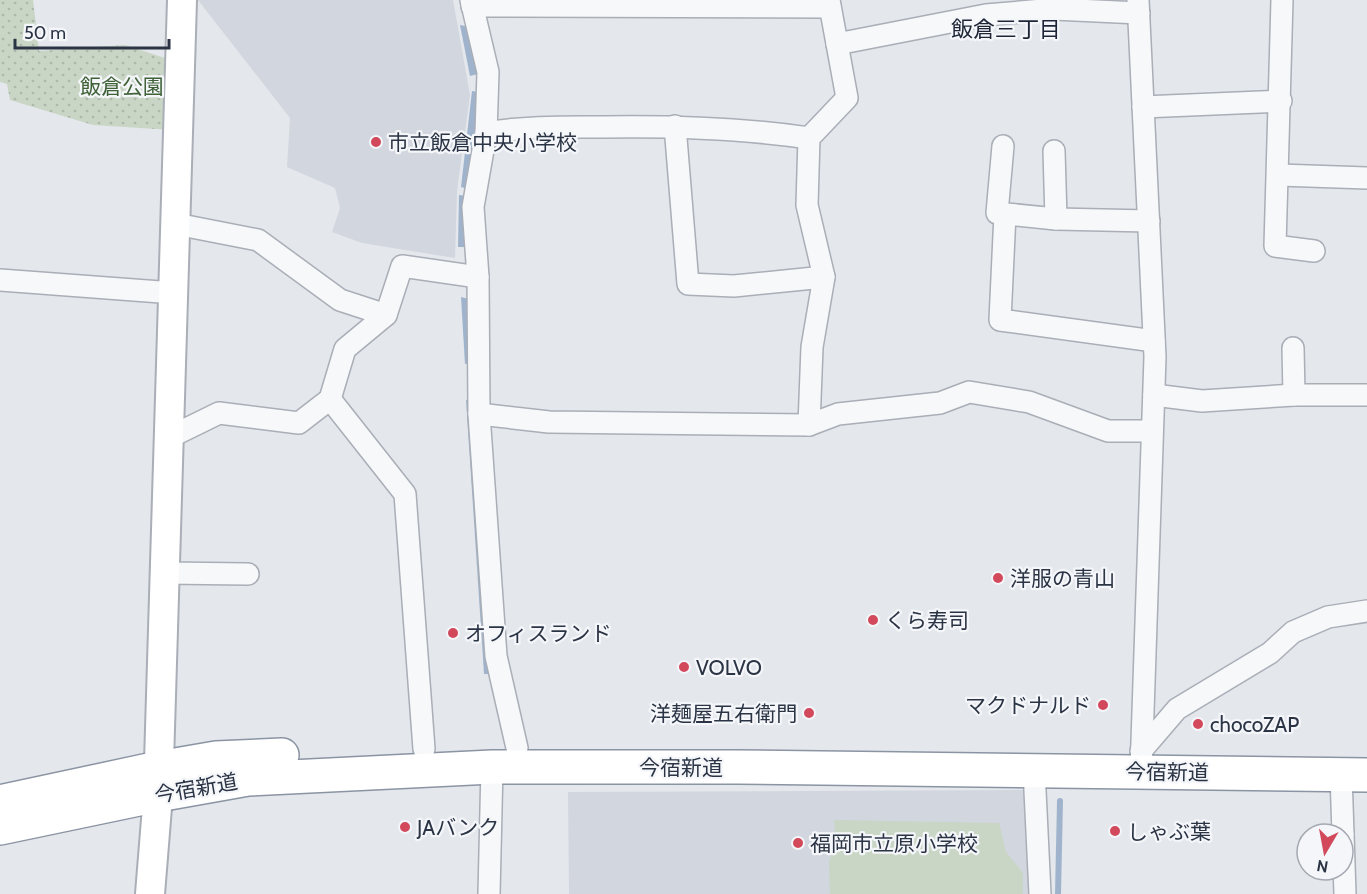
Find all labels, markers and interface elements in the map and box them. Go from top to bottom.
scale bar [15,12,170,50]
district label: 飯倉三丁目 [951,16,1061,43]
text: 50 m [24,22,66,44]
park label: 飯倉公園 [80,74,164,99]
place label: 市立飯倉中央小学校 [388,130,577,155]
marker: 市立飯倉中央小学校 [369,135,383,149]
place label: 洋服の青山 [1010,566,1115,591]
marker: 洋服の青山 [991,571,1005,585]
place label: くら寿司 [885,608,969,633]
marker: くら寿司 [866,613,880,627]
place label: オフィスランド [465,621,612,646]
marker: オフィスランド [446,626,460,640]
place label: VOLVO [696,655,762,680]
marker: VOLVO [677,660,691,674]
place label: マクドナルド [965,693,1091,718]
marker: マクドナルド [1096,698,1110,712]
place label: 洋麺屋五右衛門 [650,701,797,726]
marker: 洋麺屋五右衛門 [802,706,816,720]
place label: chocoZAP [1210,712,1299,737]
marker: chocoZAP [1191,717,1205,731]
street label: 今宿新道 [639,755,723,780]
street label: 今宿新道 [1125,759,1209,785]
street label: 今宿新道 [152,768,240,808]
place label: JAバンク [416,815,499,840]
place label: しゃぶ葉 [1127,819,1211,844]
marker: JAバンク [398,820,412,834]
north arrow [1295,822,1355,882]
marker: しゃぶ葉 [1108,824,1122,838]
place label: 福岡市立原小学校 [810,831,978,856]
marker: 福岡市立原小学校 [791,836,805,850]
text: N [1315,856,1330,877]

